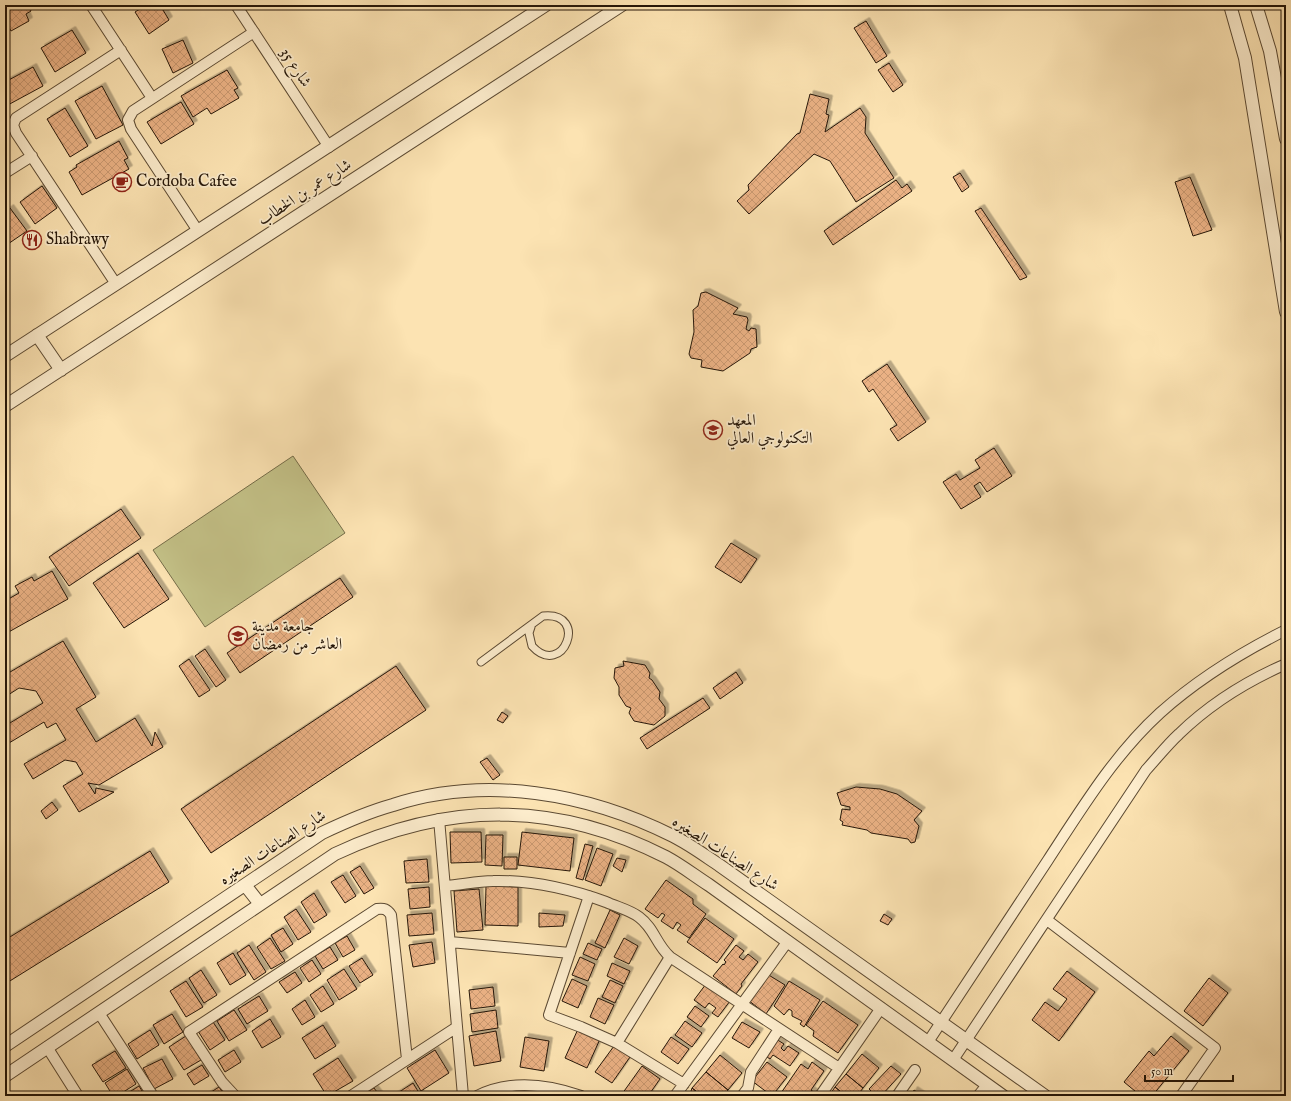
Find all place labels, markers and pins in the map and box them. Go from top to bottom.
cafe icon: Cordoba Cafee [111,171,133,193]
place label: Cordoba Cafee [136,172,237,192]
restaurant icon: Shabrawy [21,229,43,251]
place label: Shabrawy [46,230,109,250]
place label: المعهد التكنولوجي العالي [727,411,813,450]
school or university icon: المعهد التكنولوجي العالي [702,419,724,441]
place label: جامعة مدينة العاشر من رمضان [252,617,342,655]
school or university icon: جامعة مدينة العاشر من رمضان [227,625,249,647]

